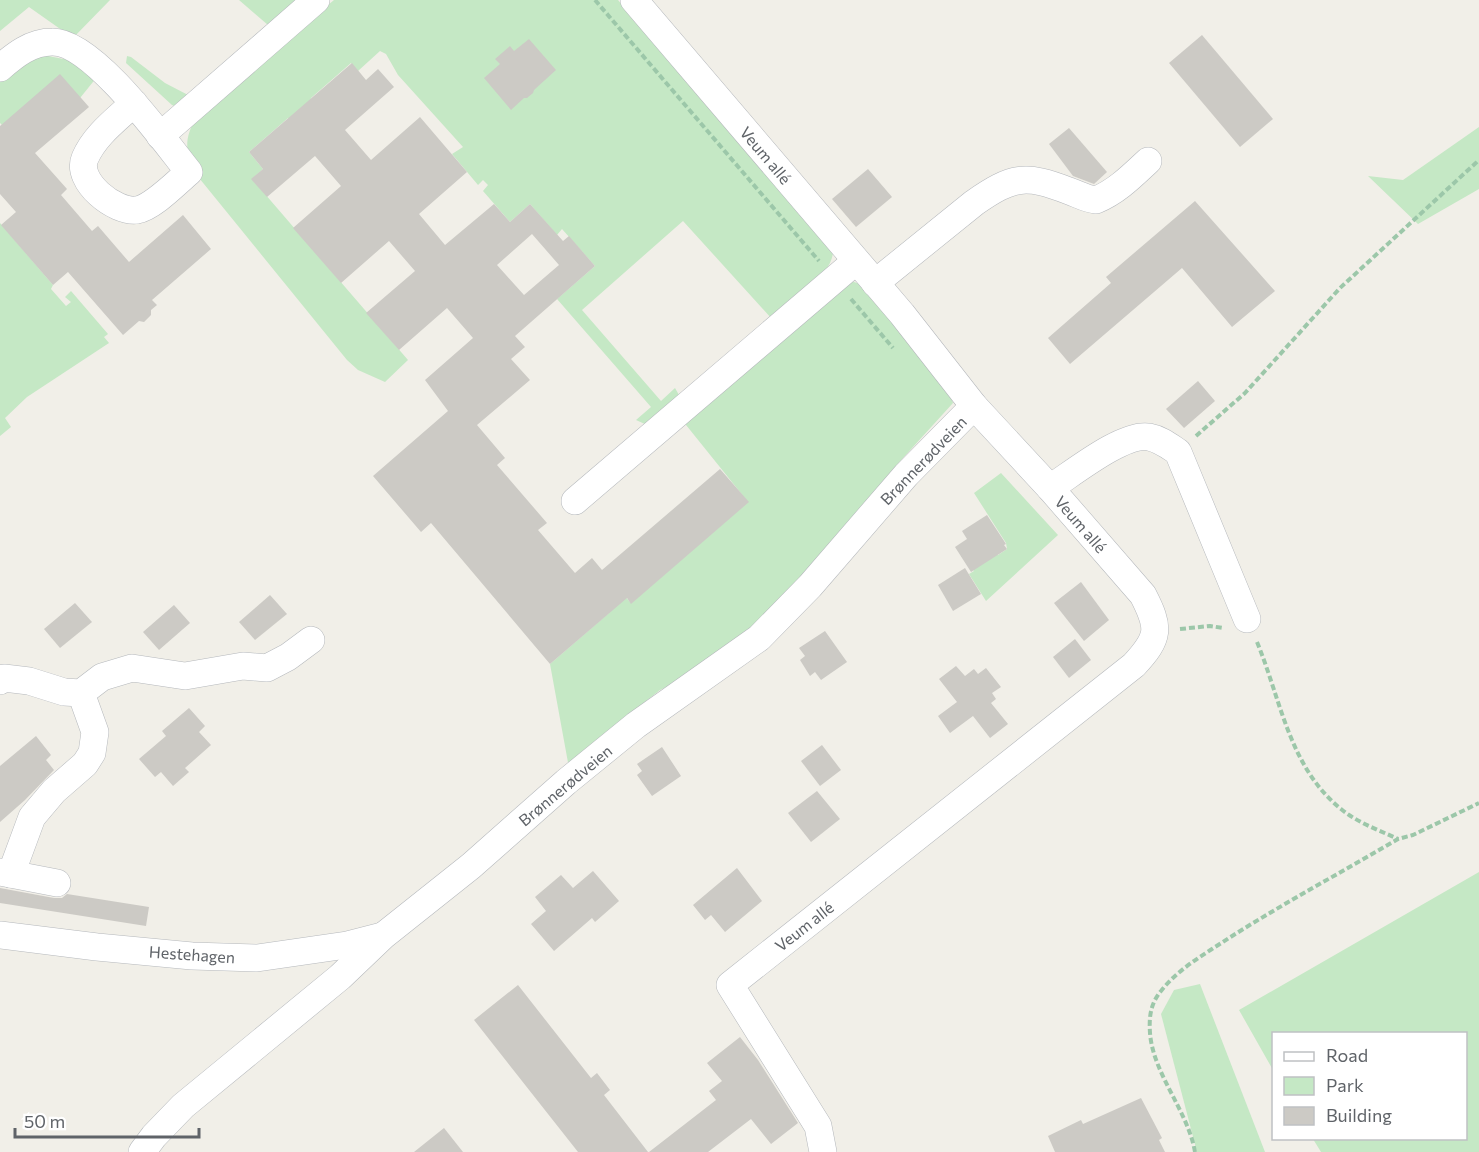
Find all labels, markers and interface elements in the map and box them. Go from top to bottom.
street label: Veum allé [736,122,796,188]
street label: Brønnerødveien [876,412,970,508]
street label: Veum allé [1051,492,1111,556]
street label: Brønnerødveien [515,741,615,829]
street label: Veum allé [771,897,837,955]
street label: Hestehagen [148,942,236,966]
legend [1272,1032,1467,1140]
text: Road [1326,1044,1368,1066]
text: Park [1326,1074,1364,1096]
scale bar [15,1101,200,1139]
text: Building [1326,1104,1392,1126]
text: 50 m [24,1110,65,1132]

